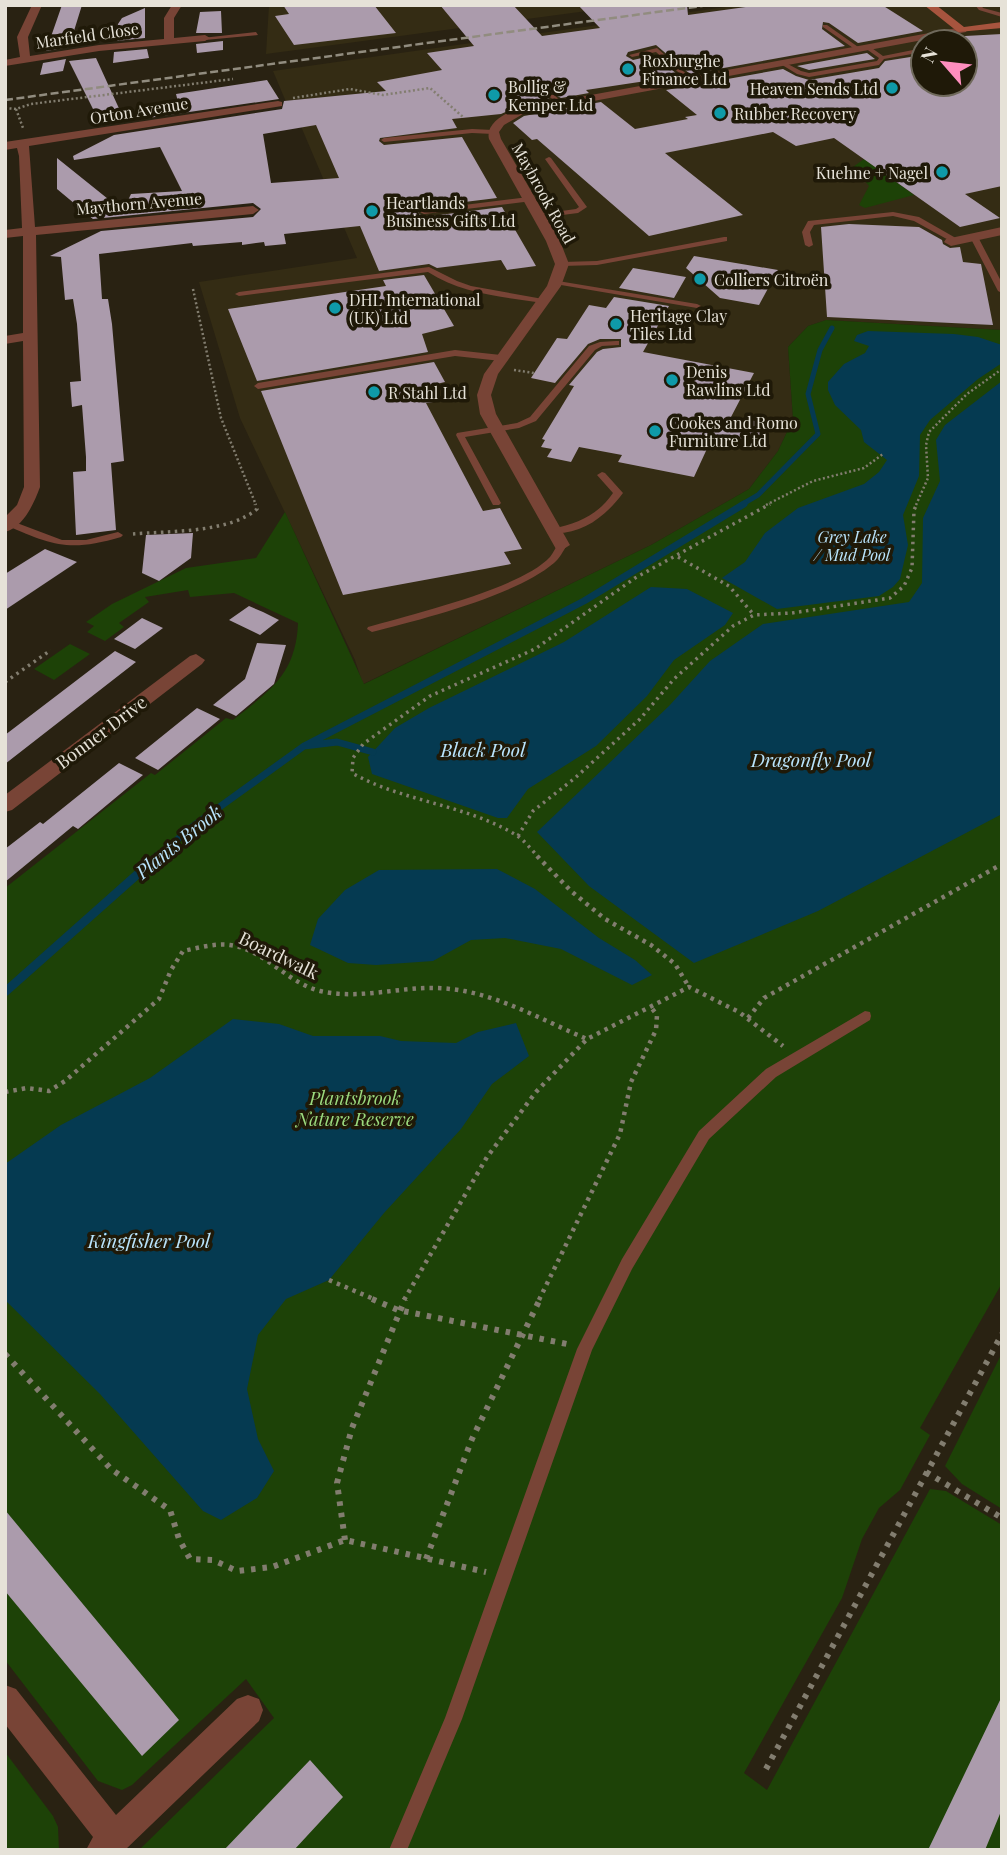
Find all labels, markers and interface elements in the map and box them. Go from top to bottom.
street label: Marfield Close [34,17,140,53]
north arrow [909,28,979,98]
text: N [913,42,943,67]
place label: Roxburghe Finance Ltd [642,50,727,89]
marker: Roxburghe Finance Ltd [620,61,636,77]
place label: Bollig & Kemper Ltd [508,76,593,115]
place label: Heaven Sends Ltd [750,78,878,99]
marker: Heaven Sends Ltd [884,80,900,96]
marker: Bollig & Kemper Ltd [486,87,502,103]
street label: Orton Avenue [88,92,190,128]
place label: Rubber Recovery [734,103,856,124]
marker: Rubber Recovery [712,105,728,121]
street label: Maybrook Road [508,139,580,247]
place label: Kuehne + Nagel [816,162,928,183]
marker: Kuehne + Nagel [934,164,950,180]
street label: Maythorn Avenue [75,187,203,219]
place label: Heartlands Business Gifts Ltd [386,192,515,231]
marker: Heartlands Business Gifts Ltd [364,203,380,219]
place label: Colliers Citroën [714,269,829,290]
marker: Colliers Citroën [692,271,708,287]
place label: DHL International (UK) Ltd [349,289,481,328]
marker: DHL International (UK) Ltd [327,300,343,316]
place label: Heritage Clay Tiles Ltd [630,305,727,344]
marker: Heritage Clay Tiles Ltd [608,316,624,332]
place label: Denis Rawlins Ltd [686,361,771,400]
marker: Denis Rawlins Ltd [664,372,680,388]
place label: R Stahl Ltd [388,382,467,403]
marker: R Stahl Ltd [366,384,382,400]
place label: Cookes and Romo Furniture Ltd [669,412,798,451]
marker: Cookes and Romo Furniture Ltd [647,423,663,439]
water label: Grey Lake / Mud Pool [813,526,891,565]
street label: Bonner Drive [51,690,151,774]
water label: Black Pool [440,736,526,762]
water label: Dragonfly Pool [750,746,872,772]
water label: Plants Brook [129,798,227,884]
street label: Boardwalk [235,925,323,985]
park label: Plantsbrook Nature Reserve [294,1086,414,1131]
water label: Kingfisher Pool [87,1227,211,1253]

